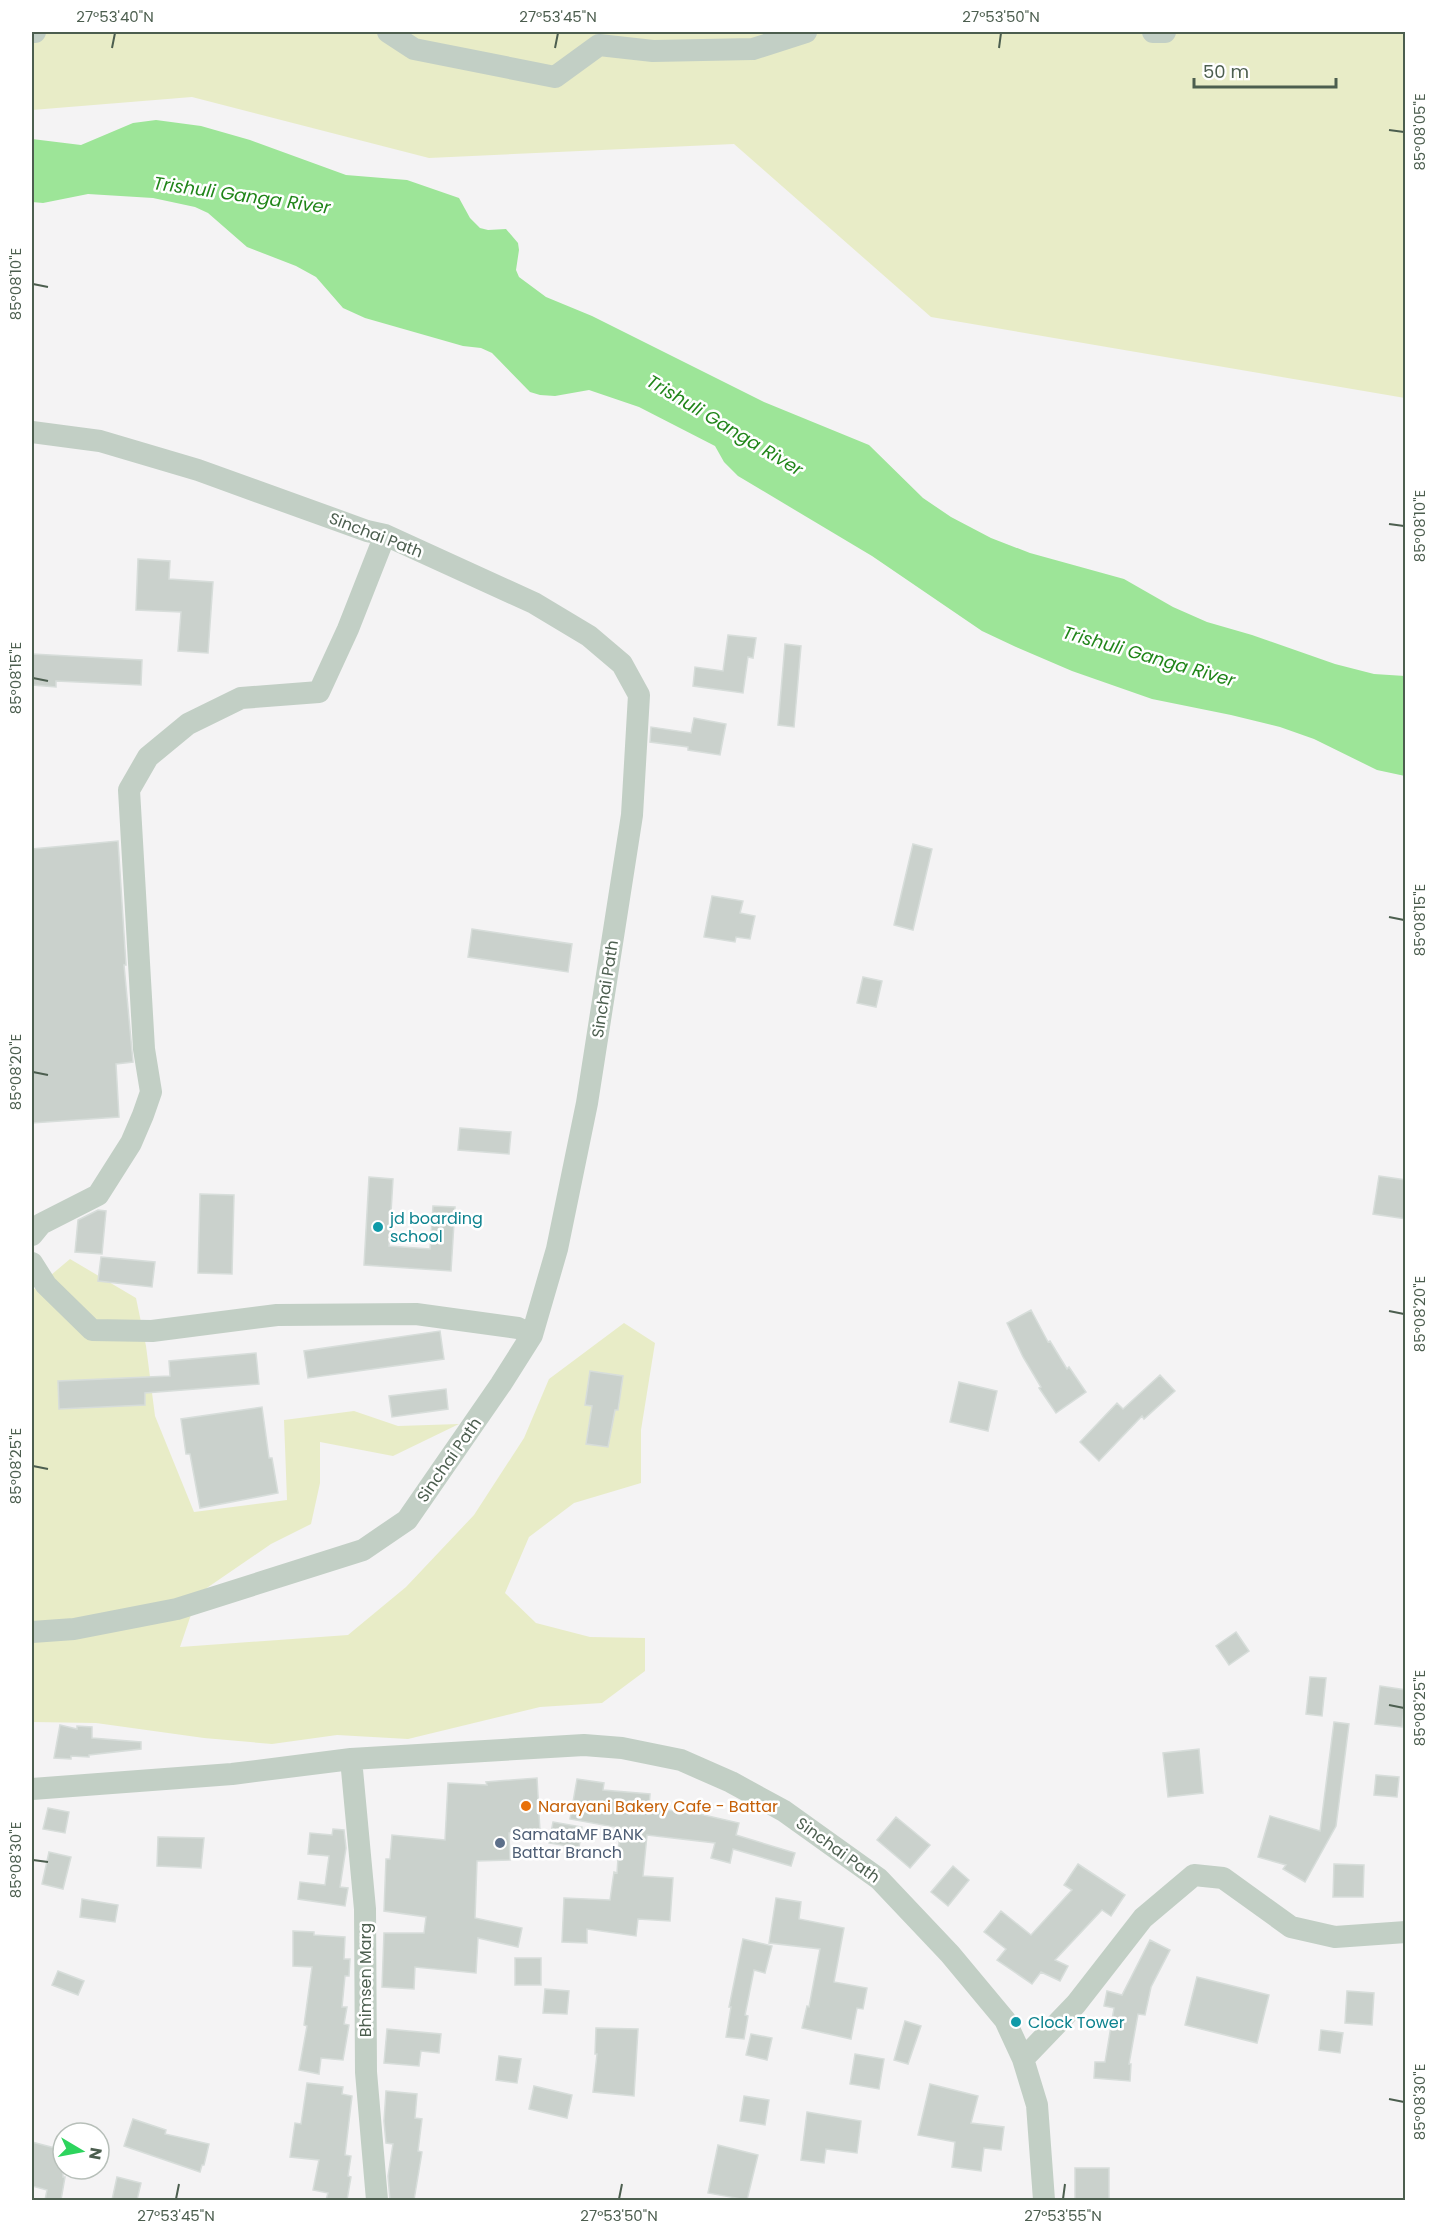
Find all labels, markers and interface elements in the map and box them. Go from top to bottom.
text: 27°53'40"N [76,6,154,27]
text: 27°53'45"N [519,6,597,27]
text: 27°53'50"N [962,6,1040,27]
scale bar [1194,51,1336,89]
text: 50 m [1203,59,1249,84]
text: 85°08'05"E [1409,93,1430,171]
water label: Trishuli Ganga River [152,170,333,220]
text: 85°08'10"E [5,248,26,320]
water label: Trishuli Ganga River [642,368,809,482]
text: 85°08'10"E [1409,490,1430,562]
street label: Sinchai Path [326,507,426,563]
water label: Trishuli Ganga River [1060,619,1239,693]
text: 85°08'15"E [5,642,26,714]
text: 85°08'15"E [1409,884,1430,956]
street label: Sinchai Path [586,938,624,1040]
text: 85°08'20"E [5,1034,26,1110]
place label: jd boarding school [389,1207,483,1248]
marker: jd boarding school [371,1220,385,1234]
text: 85°08'20"E [1409,1276,1430,1352]
street label: Sinchai Path [411,1413,487,1507]
text: 85°08'25"E [5,1428,26,1504]
text: 85°08'25"E [1409,1670,1430,1746]
place label: Narayani Bakery Cafe - Battar [538,1795,778,1818]
marker: Narayani Bakery Cafe - Battar [519,1799,533,1813]
street label: Sinchai Path [791,1812,885,1888]
text: 85°08'30"E [5,1822,26,1898]
place label: SamataMF BANK Battar Branch [512,1823,644,1864]
marker: SamataMF BANK Battar Branch [493,1836,507,1850]
street label: Bhimsen Marg [354,1923,377,2037]
place label: Clock Tower [1028,2011,1125,2034]
marker: Clock Tower [1009,2015,1023,2029]
text: 85°08'30"E [1409,2064,1430,2140]
north arrow [51,2121,111,2181]
text: N [83,2146,108,2161]
text: 27°53'45"N [137,2205,215,2226]
text: 27°53'50"N [580,2205,658,2226]
text: 27°53'55"N [1024,2205,1102,2226]

